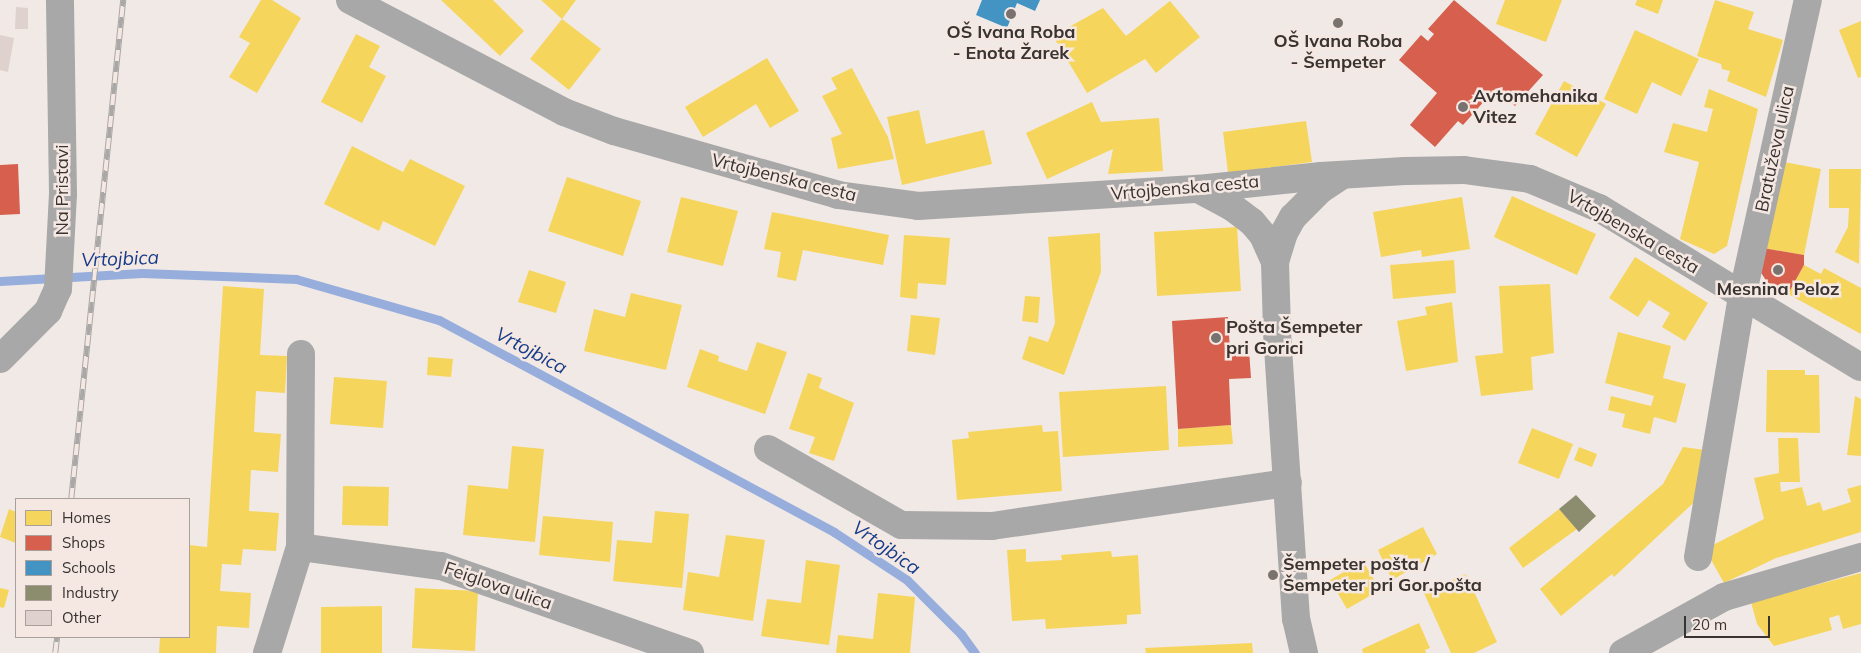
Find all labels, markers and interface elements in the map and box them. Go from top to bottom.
marker: OŠ Ivana Roba - Enota Žarek [1005,8,1017,20]
marker: OŠ Ivana Roba - Šempeter [1332,17,1344,29]
place label: OŠ Ivana Roba - Enota Žarek [947,22,1075,64]
place label: OŠ Ivana Roba - Šempeter [1274,31,1402,74]
street label: Bratuževa ulica [1751,84,1799,214]
place label: Avtomehanika Vitez [1473,86,1598,128]
marker: Avtomehanika Vitez [1457,101,1469,113]
street label: Na Pristavi [51,145,73,235]
street label: Vrtojbenska cesta [709,150,859,206]
street label: Vrtojbenska cesta [1110,171,1260,205]
street label: Vrtojbenska cesta [1563,186,1703,278]
water label: Vrtojbica [81,246,159,272]
marker: Mesnina Peloz [1772,264,1784,276]
place label: Mesnina Peloz [1716,278,1840,300]
place label: Pošta Šempeter pri Gorici [1226,317,1362,359]
water label: Vrtojbica [491,323,571,379]
marker: Pošta Šempeter pri Gorici [1210,332,1222,344]
legend [15,498,190,638]
text: Homes [62,508,111,527]
water label: Vrtojbica [847,516,925,580]
text: Shops [62,533,105,552]
place label: Šempeter pošta / Šempeter pri Gor.pošta [1283,554,1482,596]
street label: Feiglova ulica [441,557,555,615]
text: Schools [62,558,116,577]
marker: Šempeter pošta / Šempeter pri Gor.pošta [1267,569,1279,581]
text: Industry [62,583,119,602]
scale bar [1686,606,1772,638]
text: Other [62,608,101,627]
text: 20 m [1692,615,1727,634]

